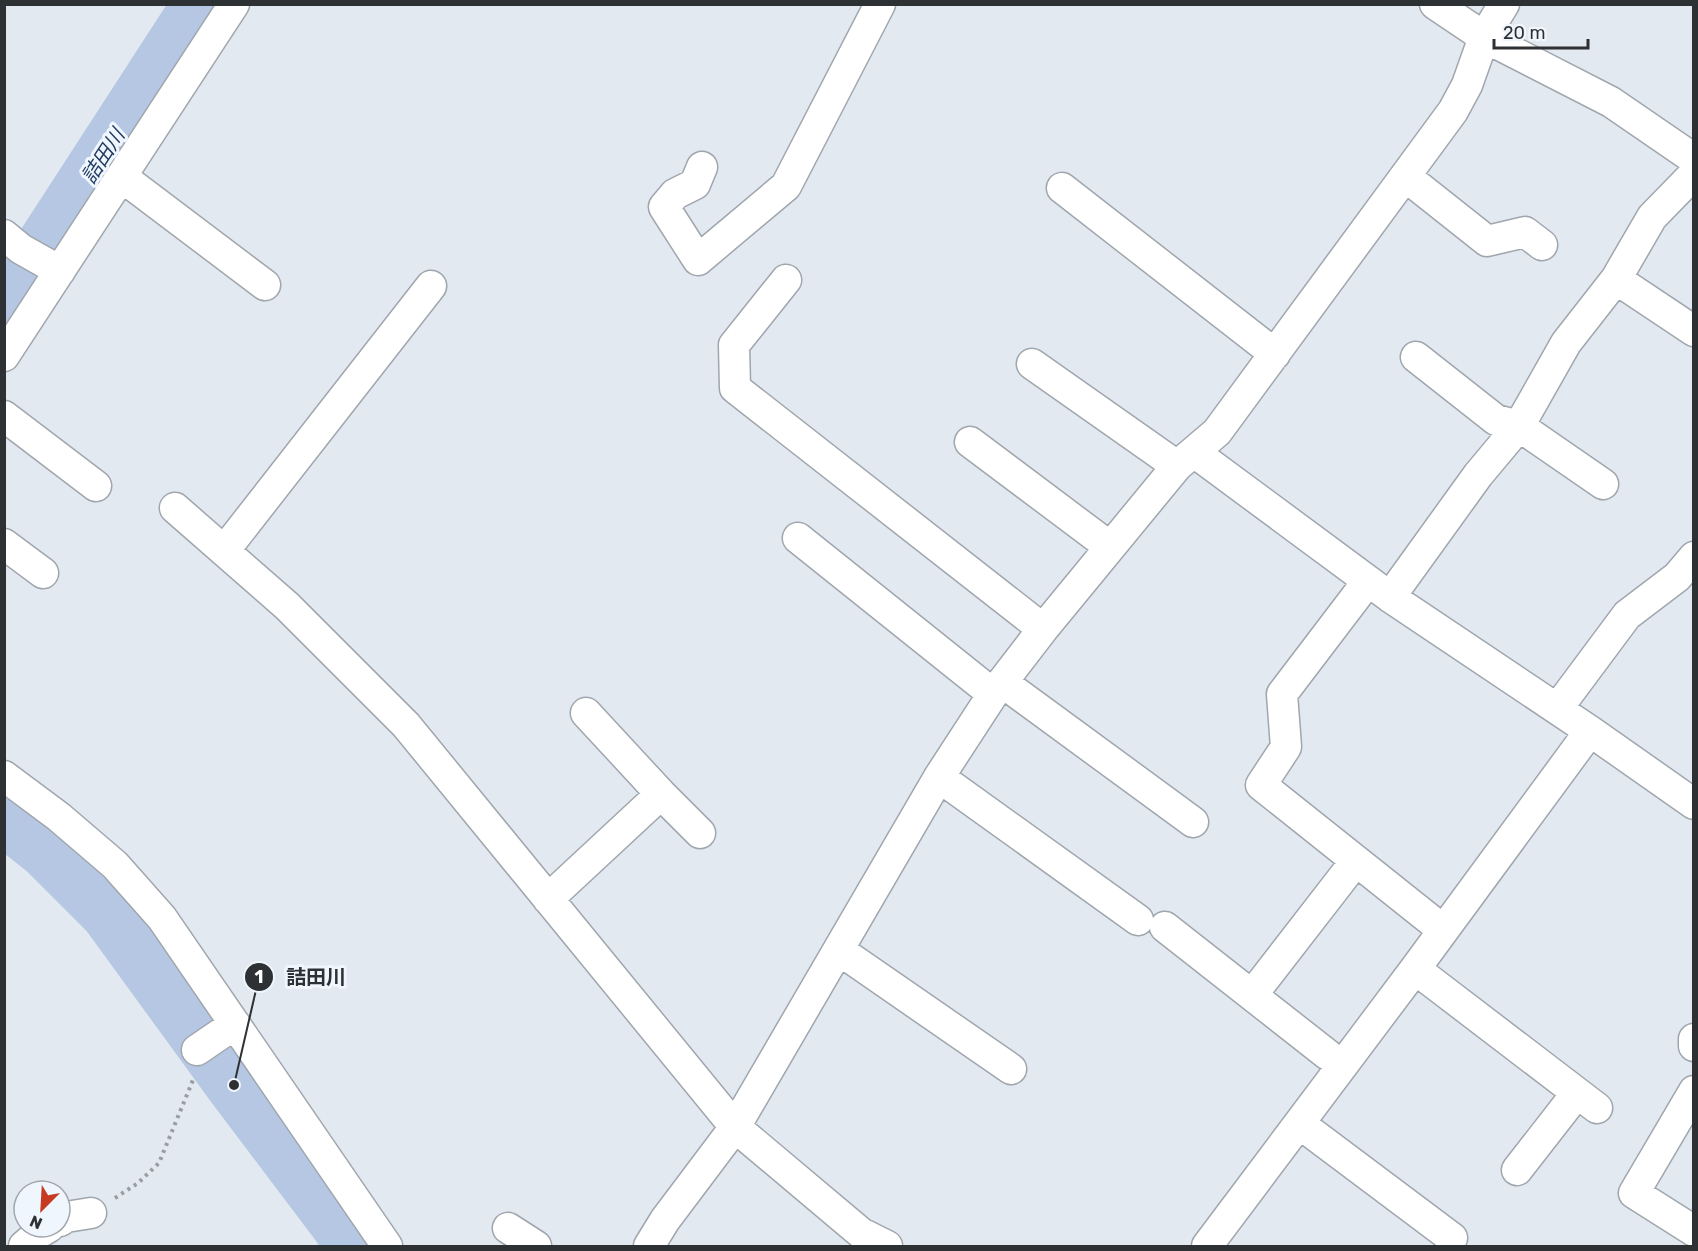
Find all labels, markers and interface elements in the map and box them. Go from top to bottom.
scale bar [1494,12,1588,50]
text: 20 m [1503,22,1545,44]
water label: 詰田川 [77,123,130,188]
callout: 詰田川 [244,958,358,996]
text: 詰田川 [286,965,346,989]
text: 1 [255,966,263,988]
north arrow [12,1179,72,1239]
text: N [27,1211,45,1233]

